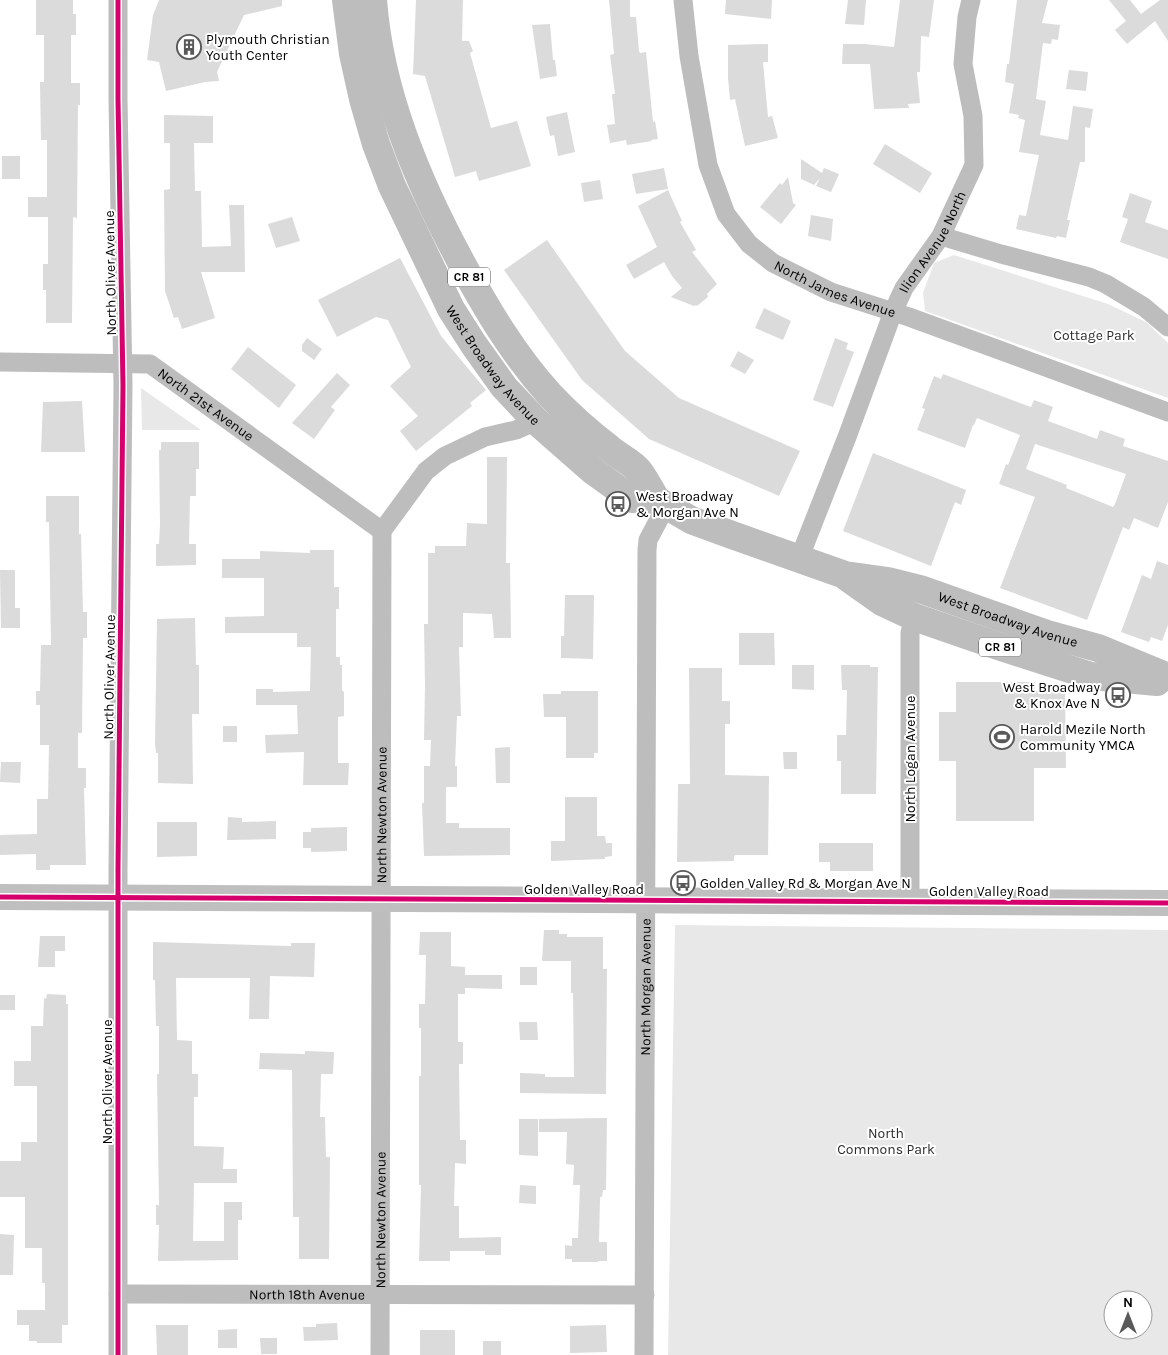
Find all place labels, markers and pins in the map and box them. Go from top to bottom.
place label: Plymouth Christian Youth Center [206,31,330,64]
building icon: Plymouth Christian Youth Center [176,34,202,60]
place label: West Broadway & Morgan Ave N [636,488,739,521]
bus stop icon: West Broadway & Morgan Ave N [605,491,631,517]
place label: West Broadway & Knox Ave N [1003,679,1100,712]
bus stop icon: West Broadway & Knox Ave N [1105,682,1131,708]
place label: Harold Mezile North Community YMCA [1020,721,1146,754]
sports icon: Harold Mezile North Community YMCA [989,724,1015,750]
bus stop icon: Golden Valley Rd & Morgan Ave N [670,870,696,896]
place label: Golden Valley Rd & Morgan Ave N [700,875,911,892]

